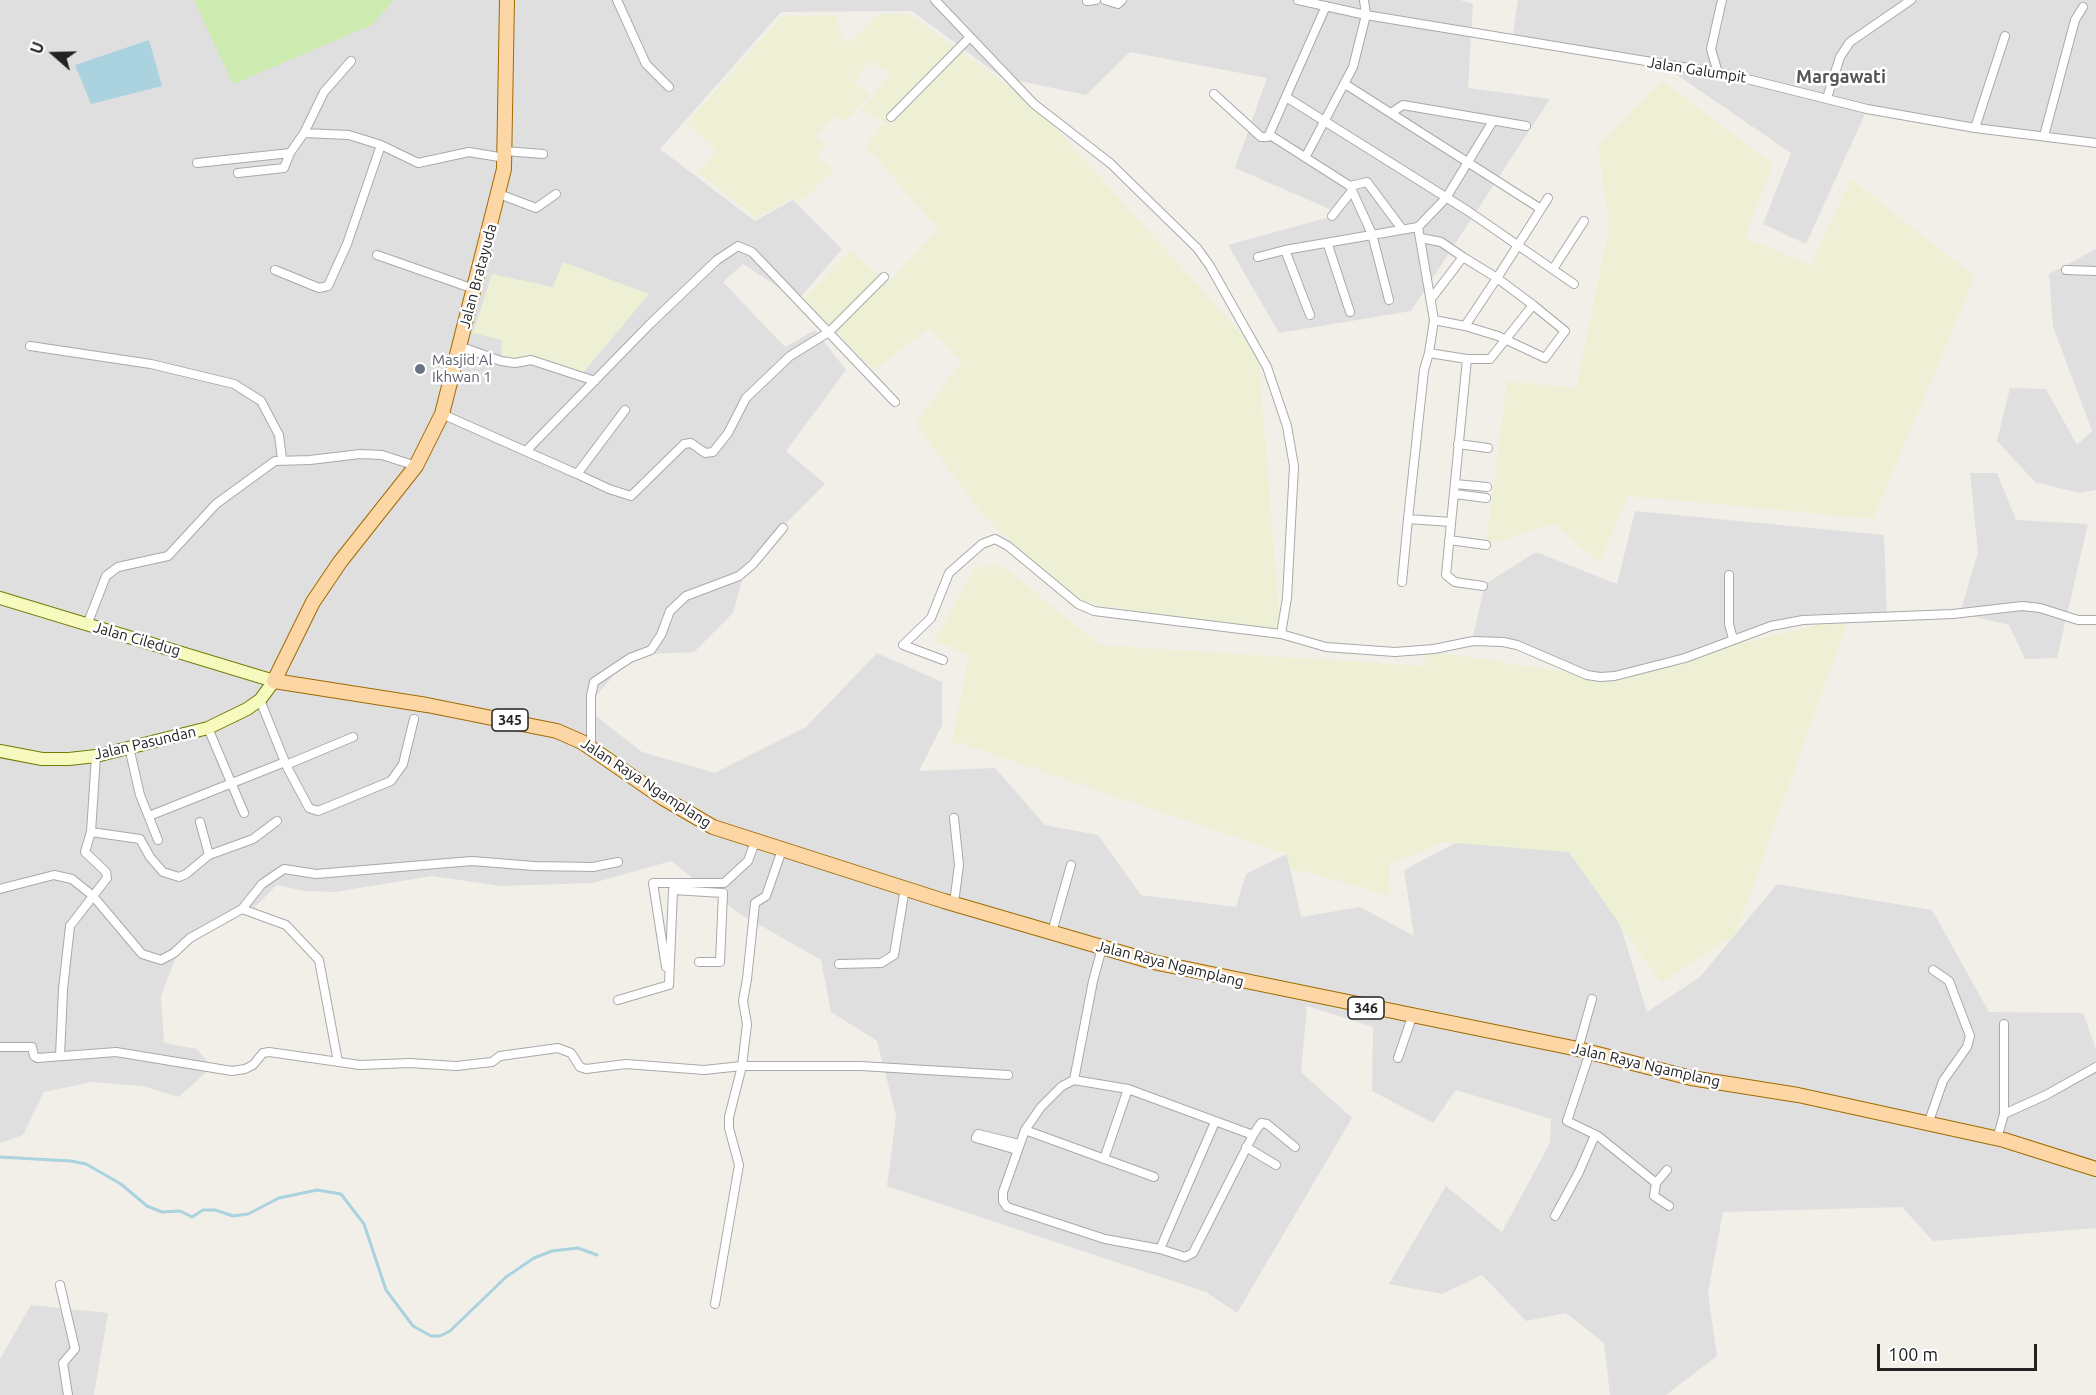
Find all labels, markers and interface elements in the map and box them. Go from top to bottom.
north arrow [24,24,84,84]
text: U [27,39,47,56]
street label: Jalan Galumpit [1646,53,1748,87]
district label: Margawati [1796,66,1886,88]
street label: Jalan Bratayuda [455,222,501,330]
place label: Masjid Al Ikhwan 1 [432,351,492,386]
marker: Masjid Al Ikhwan 1 [413,362,427,376]
street label: Jalan Ciledug [91,618,183,660]
road number: 345 [492,709,528,731]
street label: Jalan Pasundan [92,723,198,763]
street label: Jalan Raya Ngamplang [577,734,715,832]
street label: Jalan Raya Ngamplang [1094,937,1246,991]
road number: 346 [1348,997,1384,1019]
street label: Jalan Raya Ngamplang [1570,1039,1722,1091]
scale bar [1880,1332,2040,1370]
text: 100 m [1888,1344,1938,1364]

